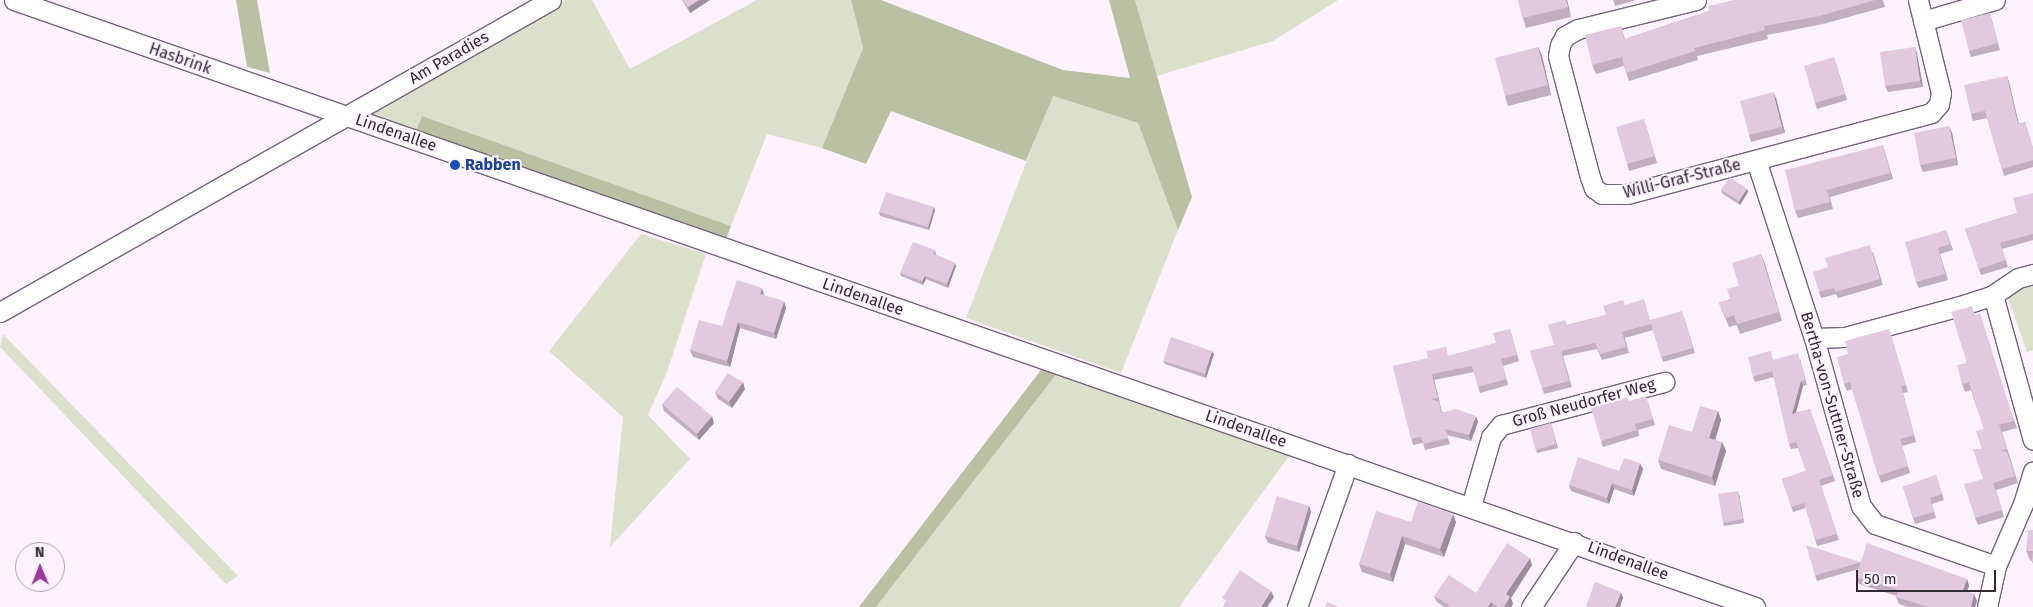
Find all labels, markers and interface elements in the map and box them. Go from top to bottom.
street label: Am Paradies [406,27,492,89]
street label: Hasbrink [146,39,214,79]
street label: Lindenallee [353,110,439,156]
place label: Rabben [465,155,521,175]
street label: Willi-Graf-Straße [1621,155,1743,203]
marker: Rabben [449,159,461,171]
street label: Lindenallee [820,274,906,320]
street label: Bertha-von-Suttner-Straße [1796,310,1868,500]
street label: Groß Neudorfer Weg [1510,375,1658,431]
street label: Lindenallee [1203,406,1289,452]
street label: Lindenallee [1585,537,1671,585]
north arrow [15,542,65,592]
text: N [35,544,45,561]
scale bar [1858,560,1998,592]
text: 50 m [1864,570,1897,588]

